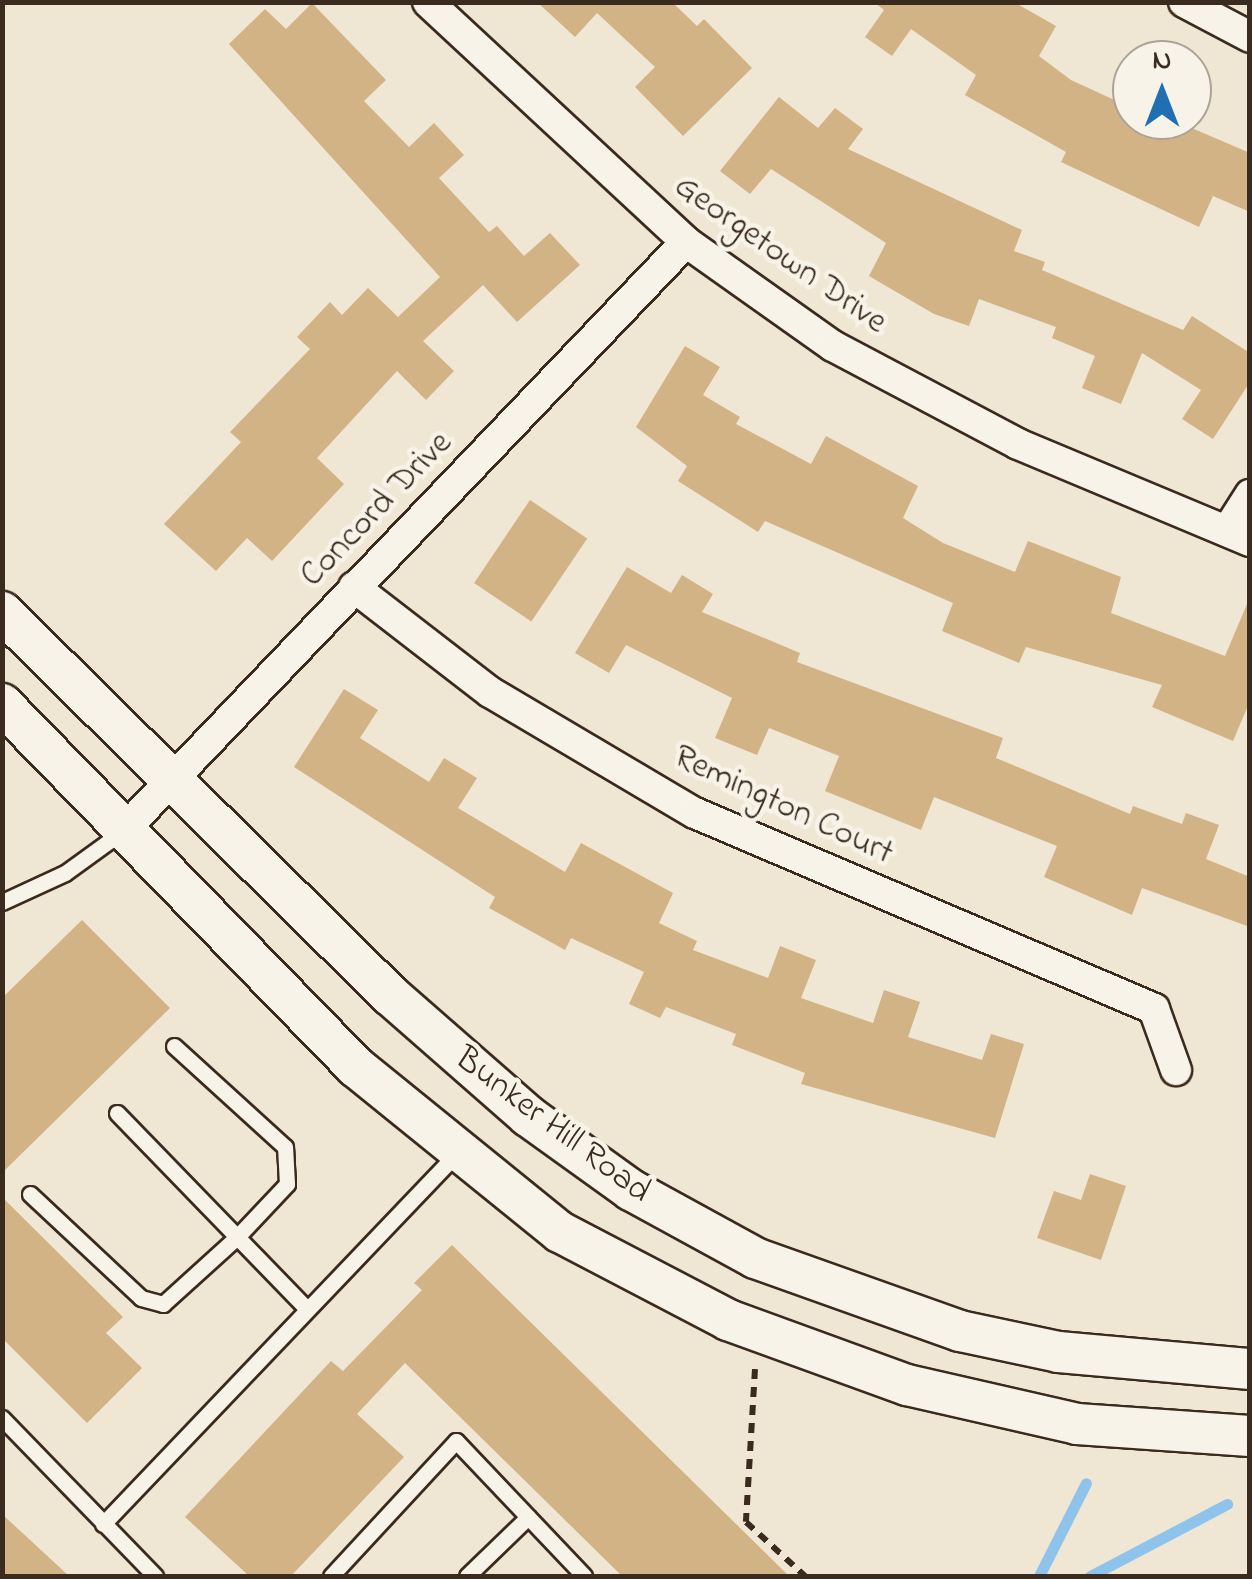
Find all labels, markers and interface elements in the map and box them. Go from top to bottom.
north arrow [1112,40,1212,140]
text: N [1153,41,1171,82]
street label: Georgetown Drive [666,166,894,344]
street label: Concord Drive [292,423,462,597]
street label: Remington Court [667,737,899,875]
street label: Bunker Hill Road [446,1039,658,1213]

